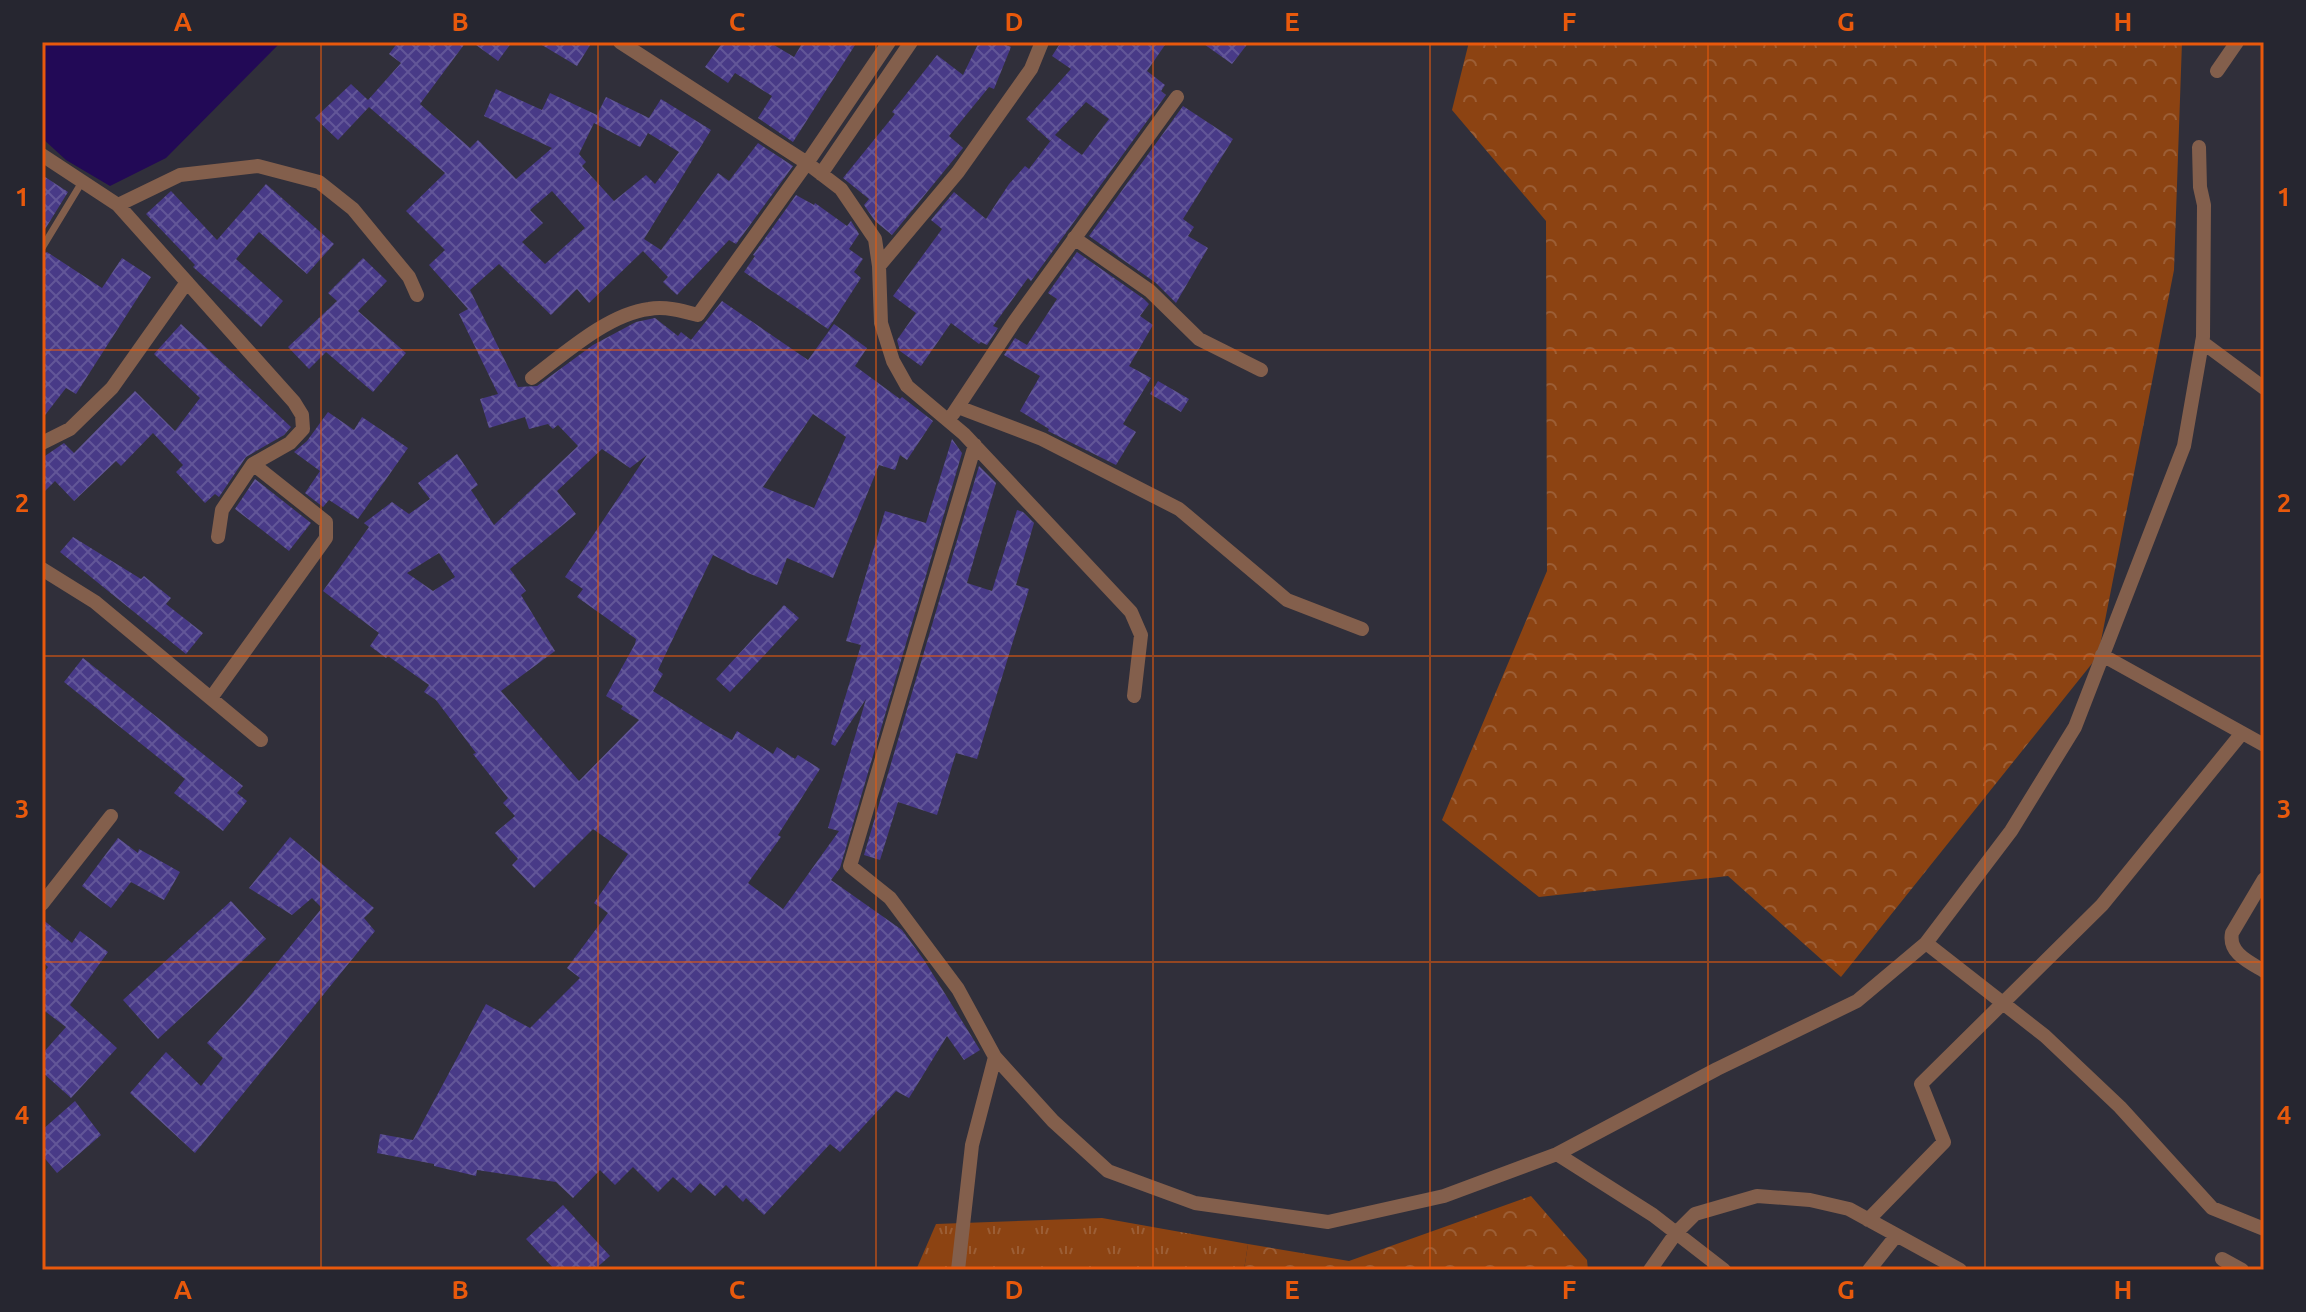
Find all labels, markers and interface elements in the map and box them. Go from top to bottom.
text: A [174,7,193,36]
text: B [451,7,469,36]
text: C [729,7,746,36]
text: D [1005,7,1023,36]
text: E [1284,7,1300,36]
text: F [1562,7,1576,36]
text: G [1837,7,1855,36]
text: H [2114,7,2132,36]
text: 1 [15,182,29,211]
text: 1 [2277,182,2291,211]
text: 2 [15,488,29,517]
text: 2 [2277,488,2291,517]
text: 3 [15,794,29,823]
text: 3 [2277,794,2291,823]
text: 4 [15,1100,29,1129]
text: 4 [2277,1100,2291,1129]
text: A [174,1275,193,1304]
text: B [451,1275,469,1304]
text: C [729,1275,746,1304]
text: D [1005,1275,1023,1304]
text: E [1284,1275,1300,1304]
text: F [1562,1275,1576,1304]
text: G [1837,1275,1855,1304]
text: H [2114,1275,2132,1304]

